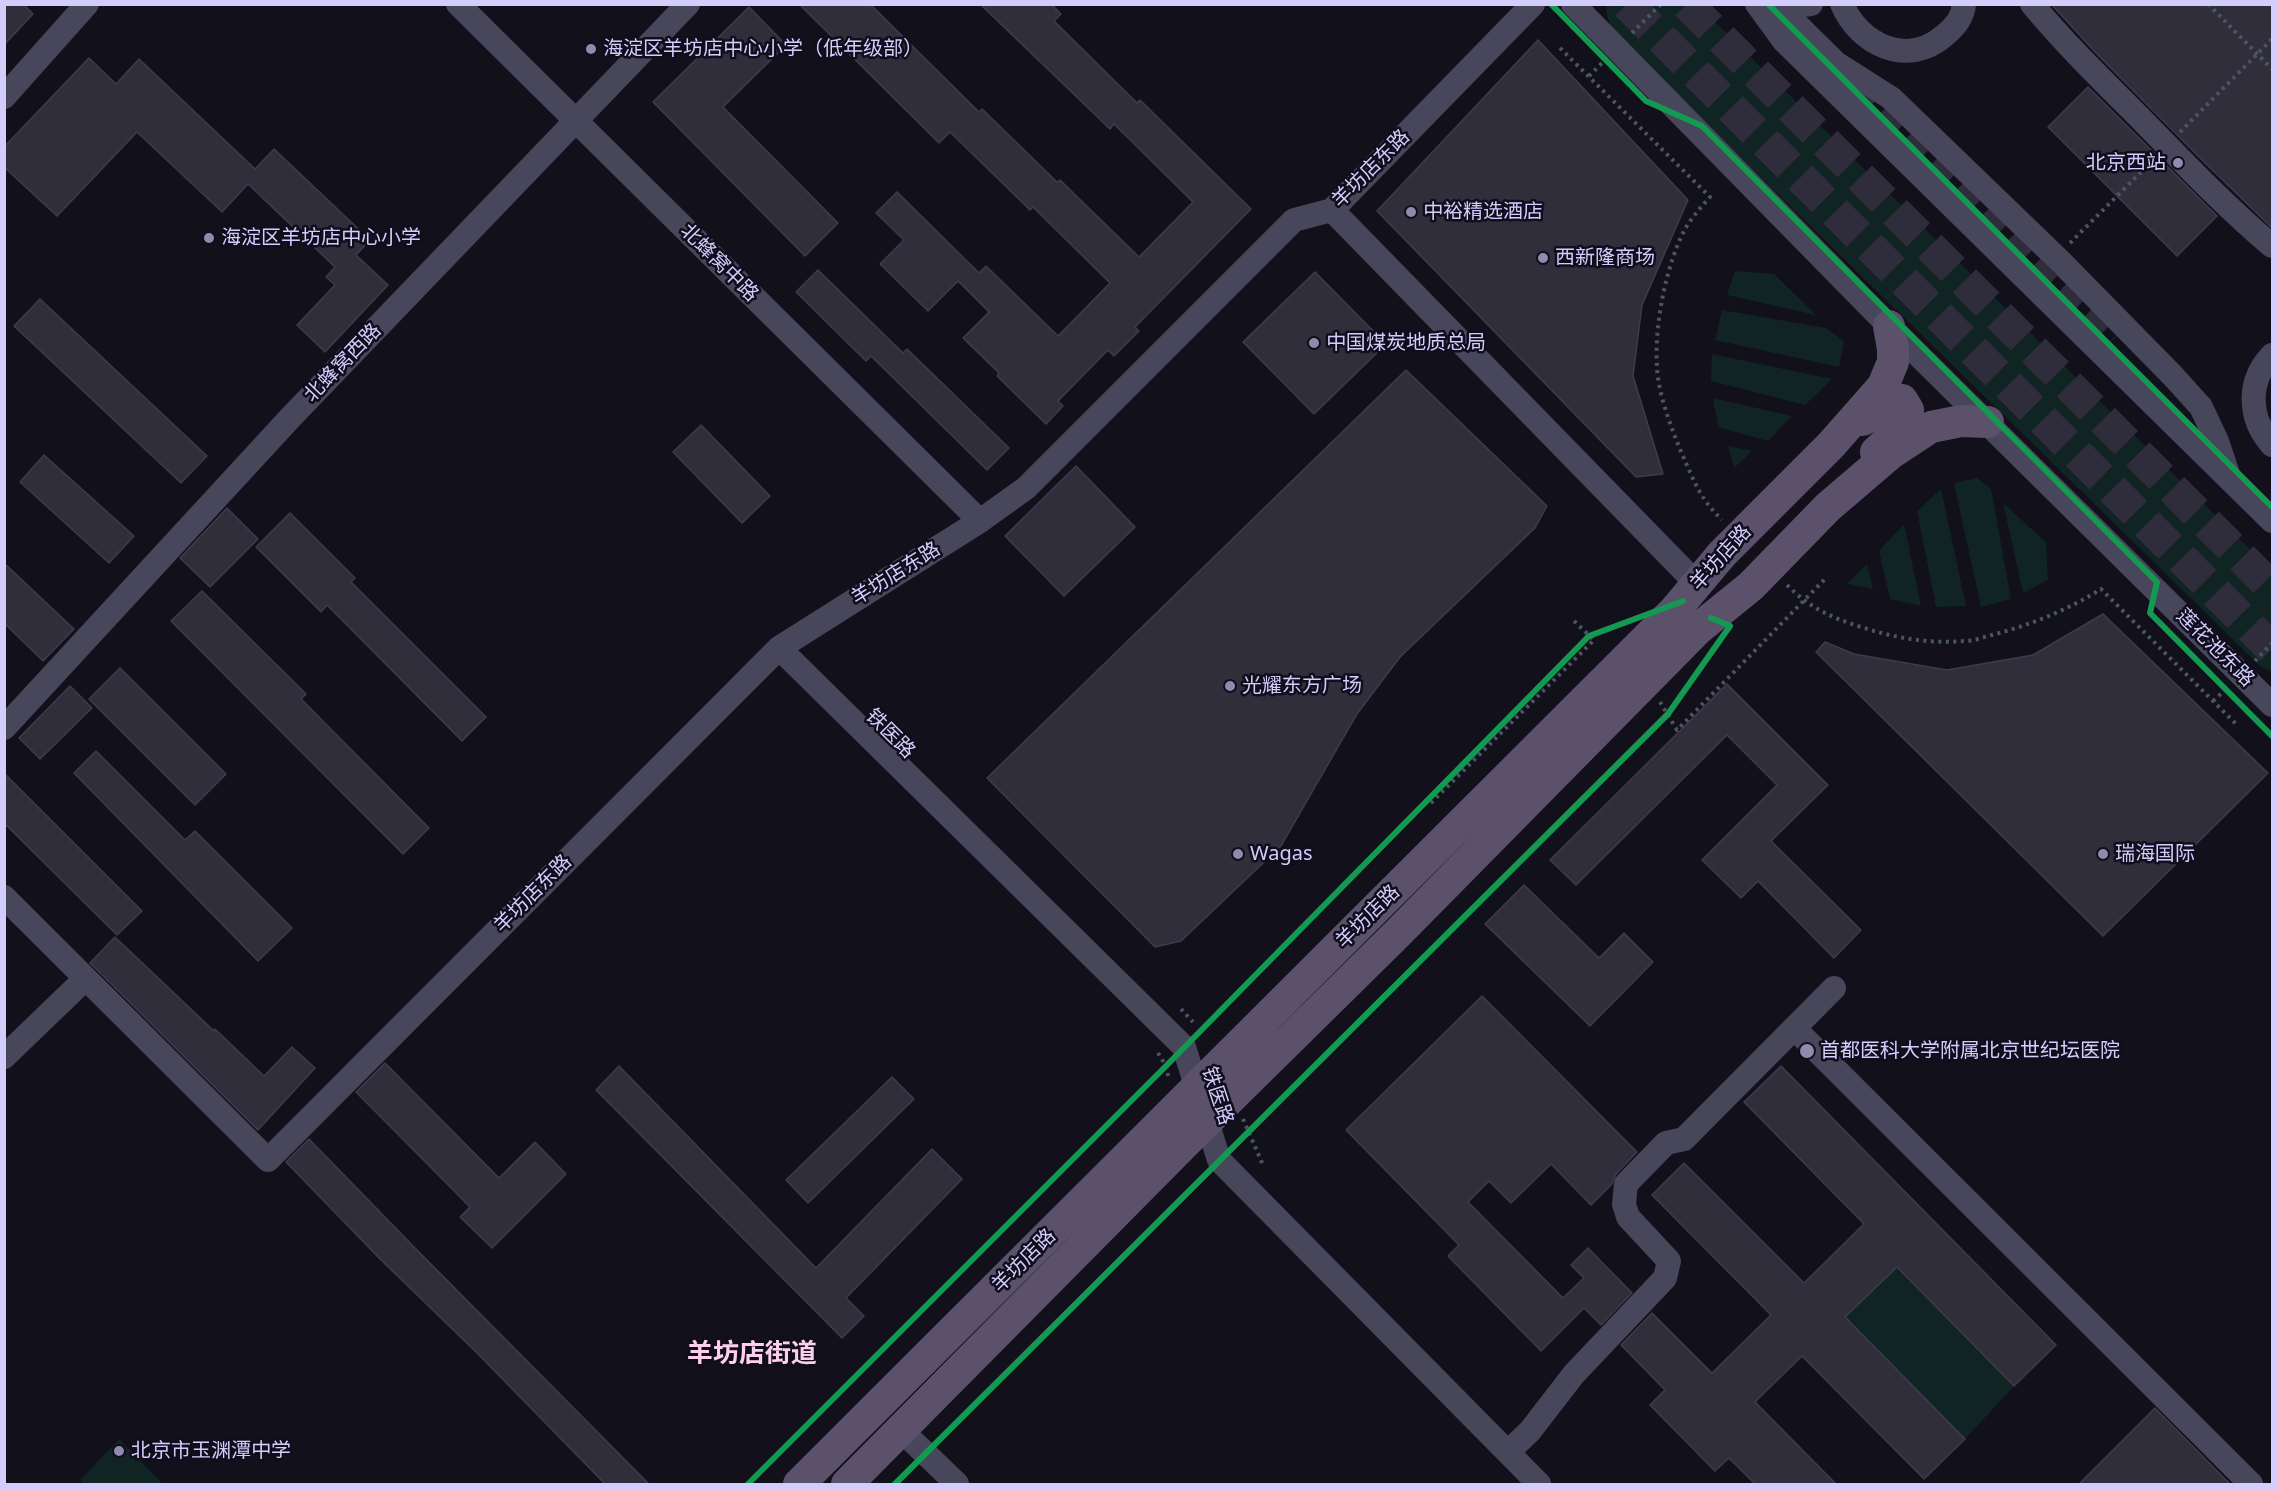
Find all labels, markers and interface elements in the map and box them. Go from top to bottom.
place label: 海淀区羊坊店中心小学（低年级部） [603,37,923,61]
marker: 海淀区羊坊店中心小学（低年级部） [584,42,598,56]
street label: 羊坊店东路 [1327,125,1415,213]
place label: 北京西站 [2086,151,2166,175]
marker: 北京西站 [2171,156,2185,170]
place label: 中裕精选酒店 [1423,200,1543,224]
marker: 中裕精选酒店 [1404,205,1418,219]
street label: 北蜂窝中路 [675,219,763,307]
place label: 海淀区羊坊店中心小学 [221,226,421,250]
marker: 海淀区羊坊店中心小学 [202,231,216,245]
place label: 西新隆商场 [1555,246,1655,270]
marker: 西新隆商场 [1536,251,1550,265]
street label: 北蜂窝西路 [300,319,386,407]
place label: 中国煤炭地质总局 [1326,331,1486,355]
marker: 中国煤炭地质总局 [1307,336,1321,350]
street label: 羊坊店路 [1685,520,1757,596]
street label: 羊坊店东路 [847,537,945,611]
street label: 莲花池东路 [2171,604,2259,692]
place label: 光耀东方广场 [1242,674,1362,698]
marker: 光耀东方广场 [1223,679,1237,693]
street label: 铁医路 [860,704,920,764]
place label: Wagas [1250,842,1313,866]
place label: 瑞海国际 [2115,842,2195,866]
marker: Wagas [1231,847,1245,861]
marker: 瑞海国际 [2096,847,2110,861]
street label: 羊坊店东路 [489,850,577,938]
street label: 羊坊店路 [1331,880,1405,954]
place label: 首都医科大学附属北京世纪坛医院 [1820,1039,2120,1063]
marker: 首都医科大学附属北京世纪坛医院 [1798,1042,1816,1060]
street label: 铁医路 [1196,1064,1238,1128]
street label: 羊坊店路 [987,1224,1061,1298]
district label: 羊坊店街道 [687,1339,817,1371]
place label: 北京市玉渊潭中学 [131,1439,291,1463]
marker: 北京市玉渊潭中学 [112,1444,126,1458]

